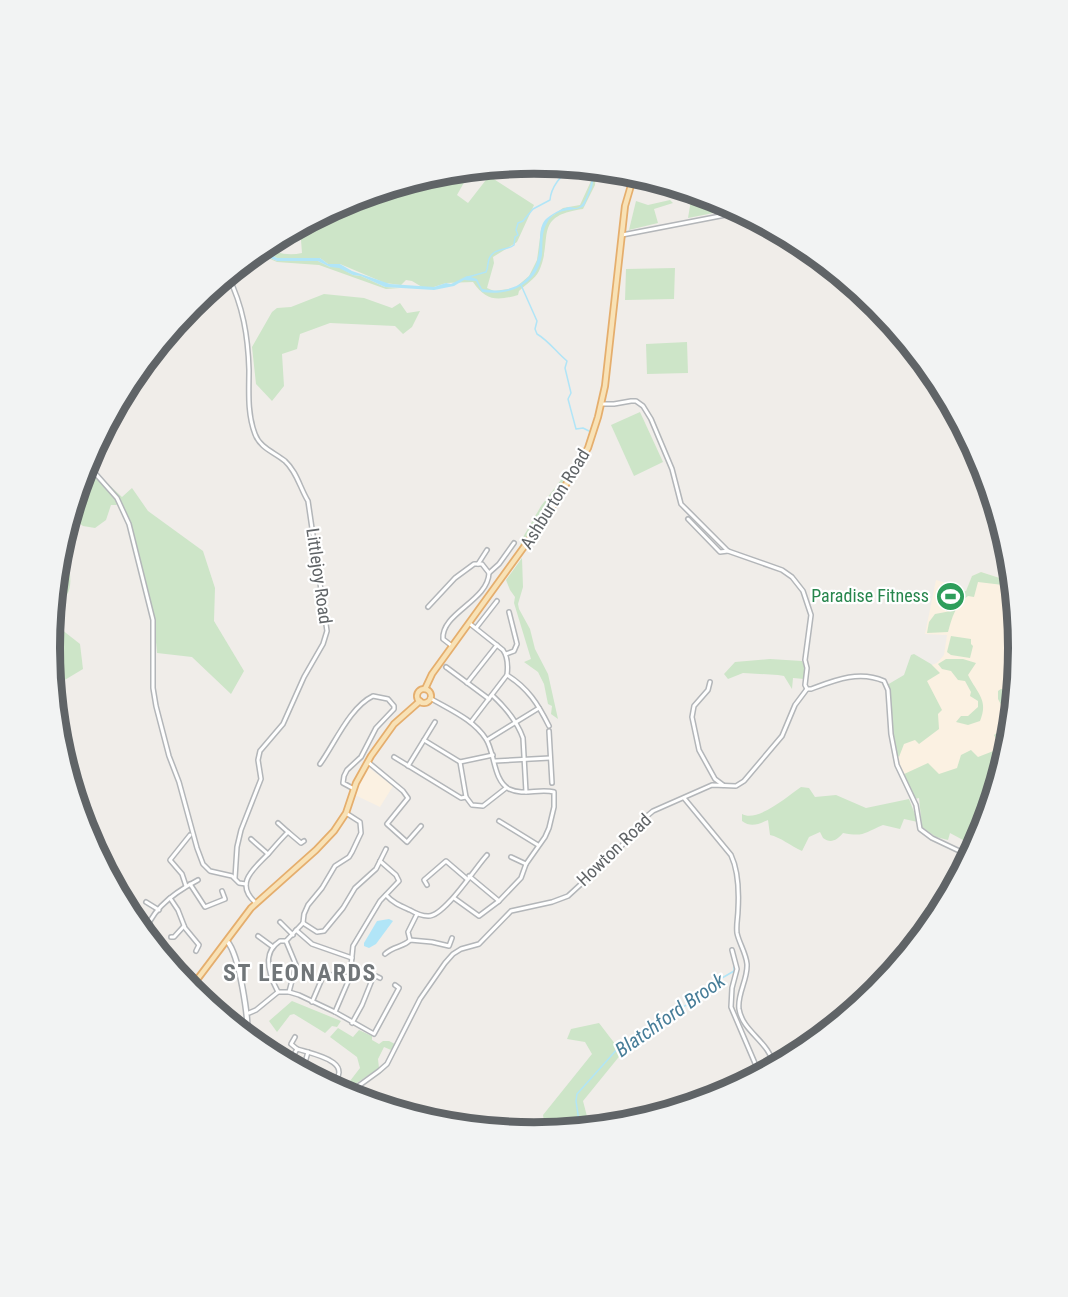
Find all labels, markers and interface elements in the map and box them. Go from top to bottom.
street label: Ashburton Road [515,445,594,553]
street label: Littlejoy Road [302,527,337,625]
sports icon: Paradise Fitness [934,580,966,612]
place label: Paradise Fitness [811,585,929,606]
street label: Howton Road [572,809,655,890]
district label: ST LEONARDS [223,959,377,987]
water label: Blatchford Brook [610,968,731,1062]

